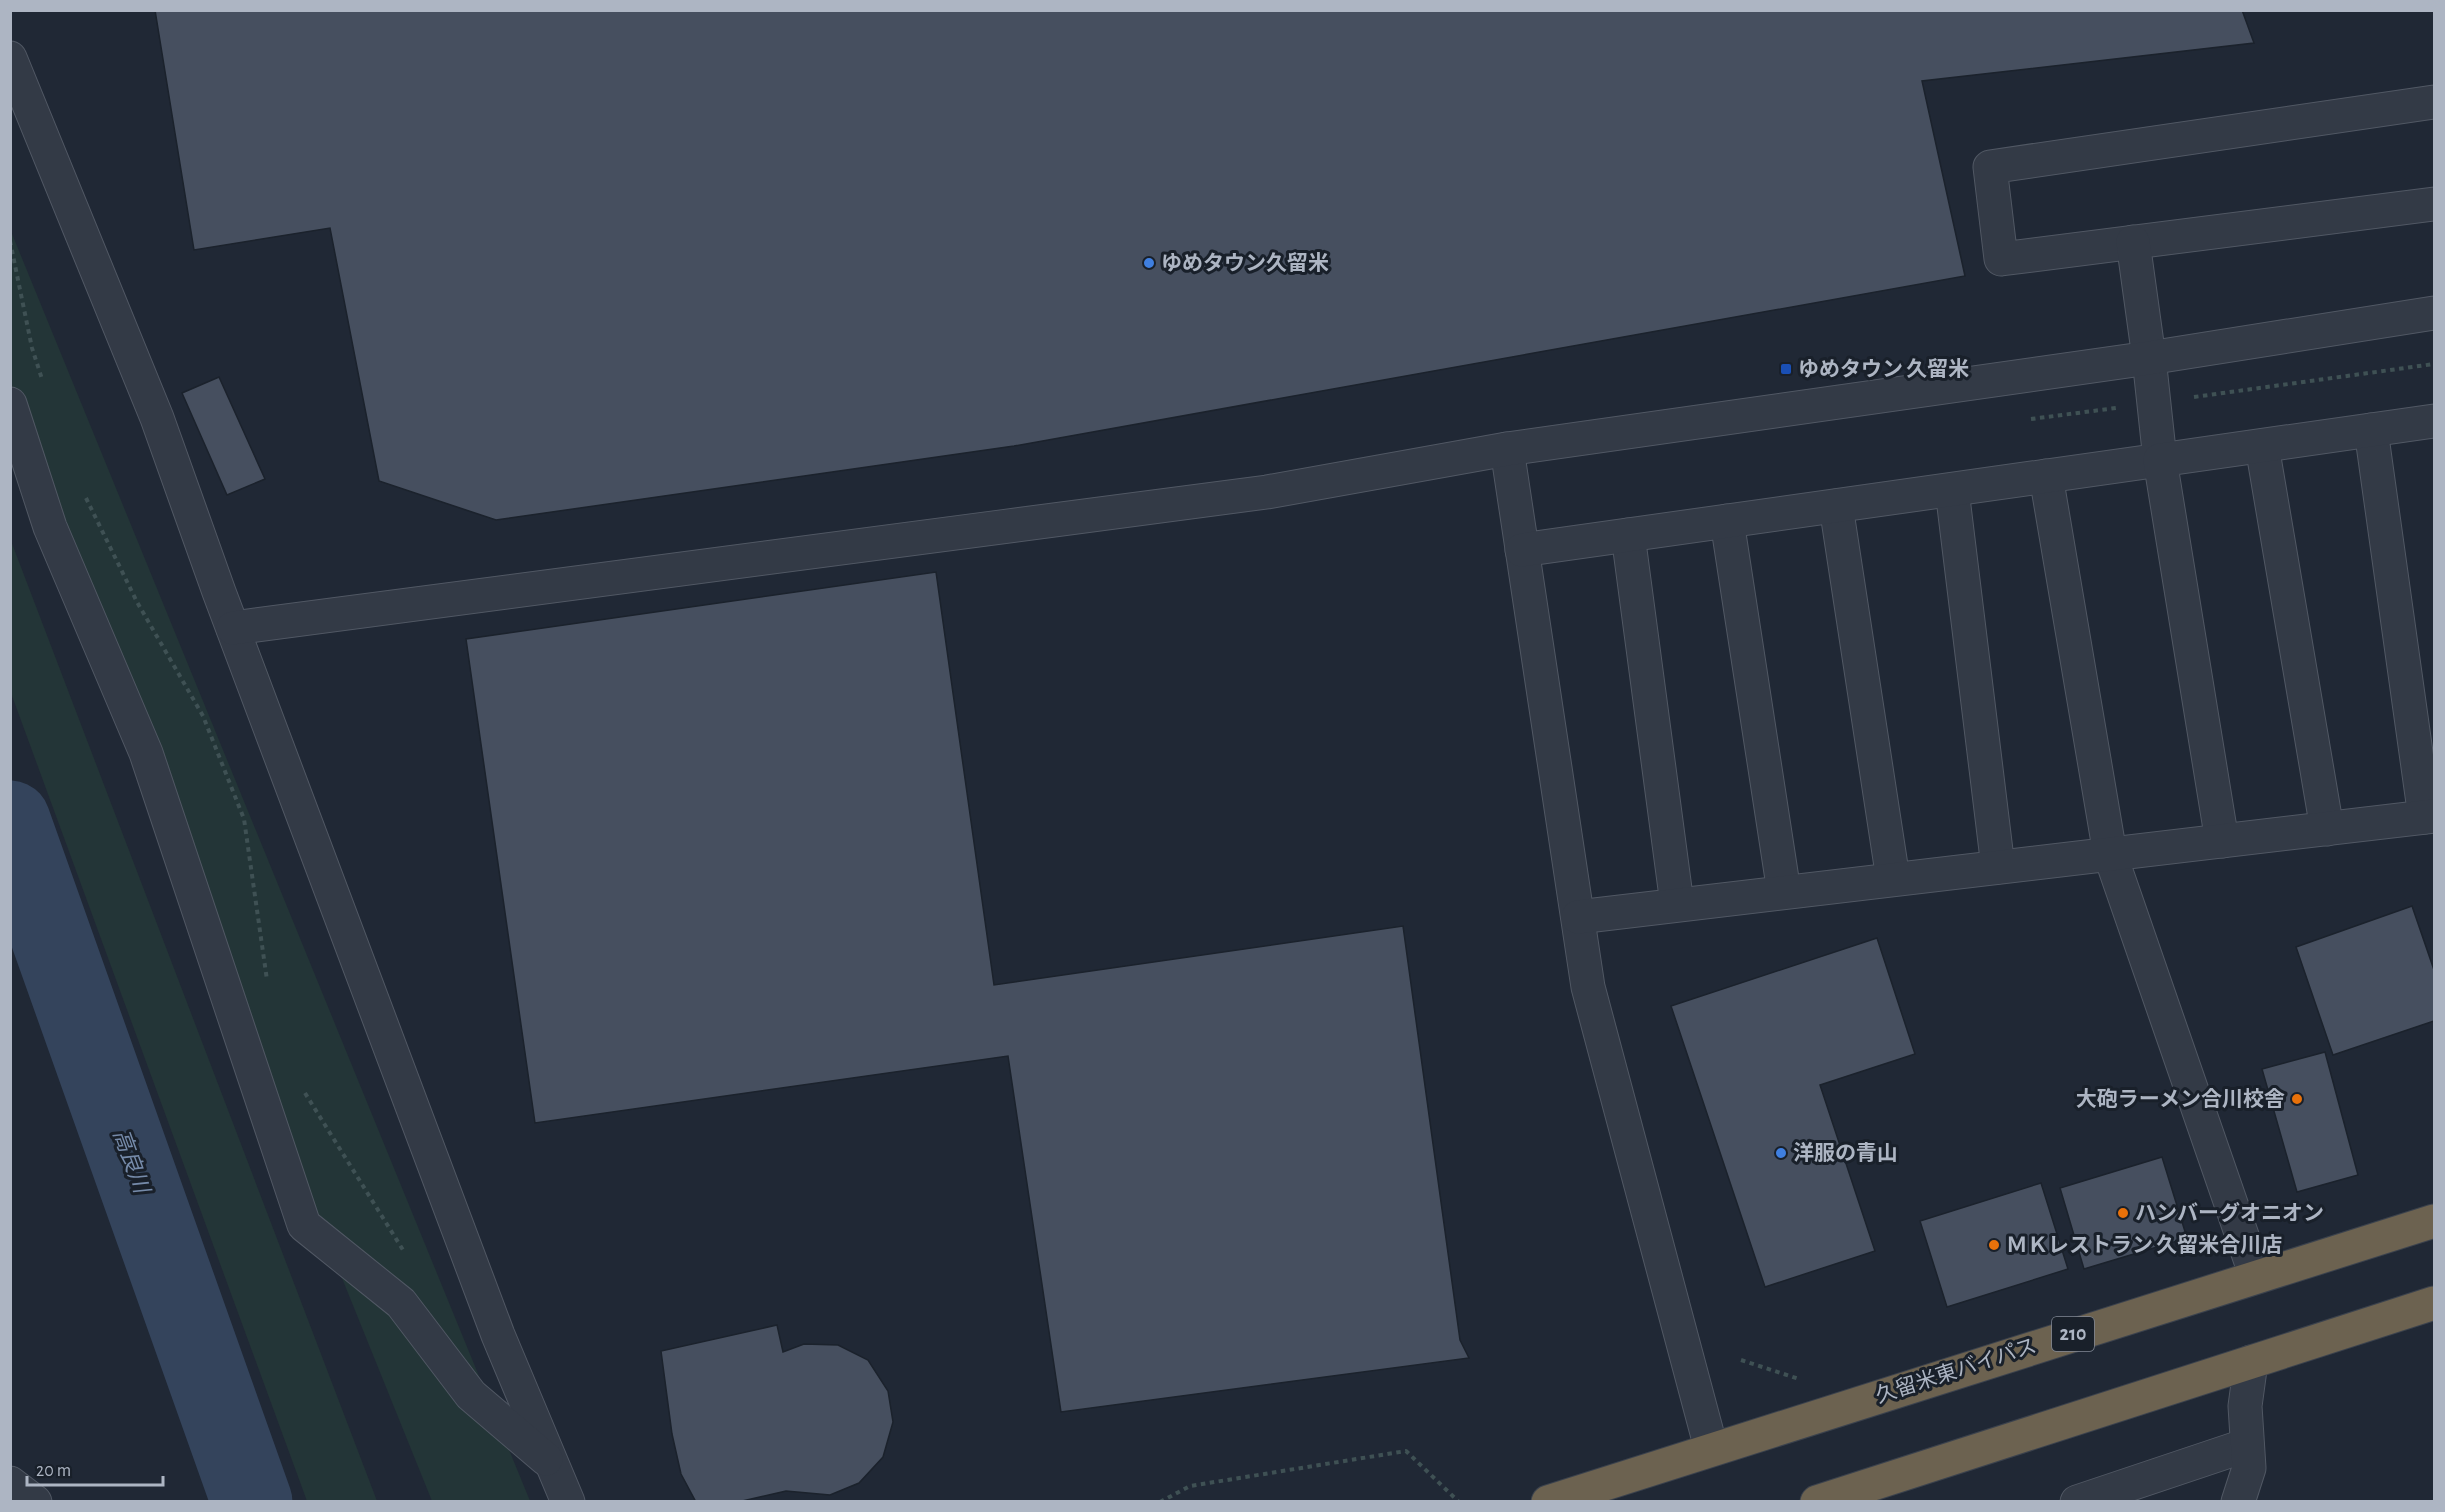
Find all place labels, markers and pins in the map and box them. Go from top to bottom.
place label: ゆめタウン久留米 [1161,252,1329,274]
marker: ゆめタウン久留米 [1142,256,1156,270]
place label: ゆめタウン 久留米 [1798,358,1969,380]
marker: ゆめタウン 久留米 [1779,362,1793,376]
place label: 大砲ラーメン合川校舎 [2076,1088,2285,1110]
marker: 大砲ラーメン合川校舎 [2290,1092,2304,1106]
place label: 洋服の青山 [1793,1141,1898,1164]
marker: 洋服の青山 [1774,1146,1788,1160]
place label: ハンバーグオニオン [2135,1202,2324,1224]
marker: ハンバーグオニオン [2116,1206,2130,1220]
place label: ＭＫレストラン 久留米合川店 [2006,1234,2282,1256]
marker: ＭＫレストラン 久留米合川店 [1987,1238,2001,1252]

